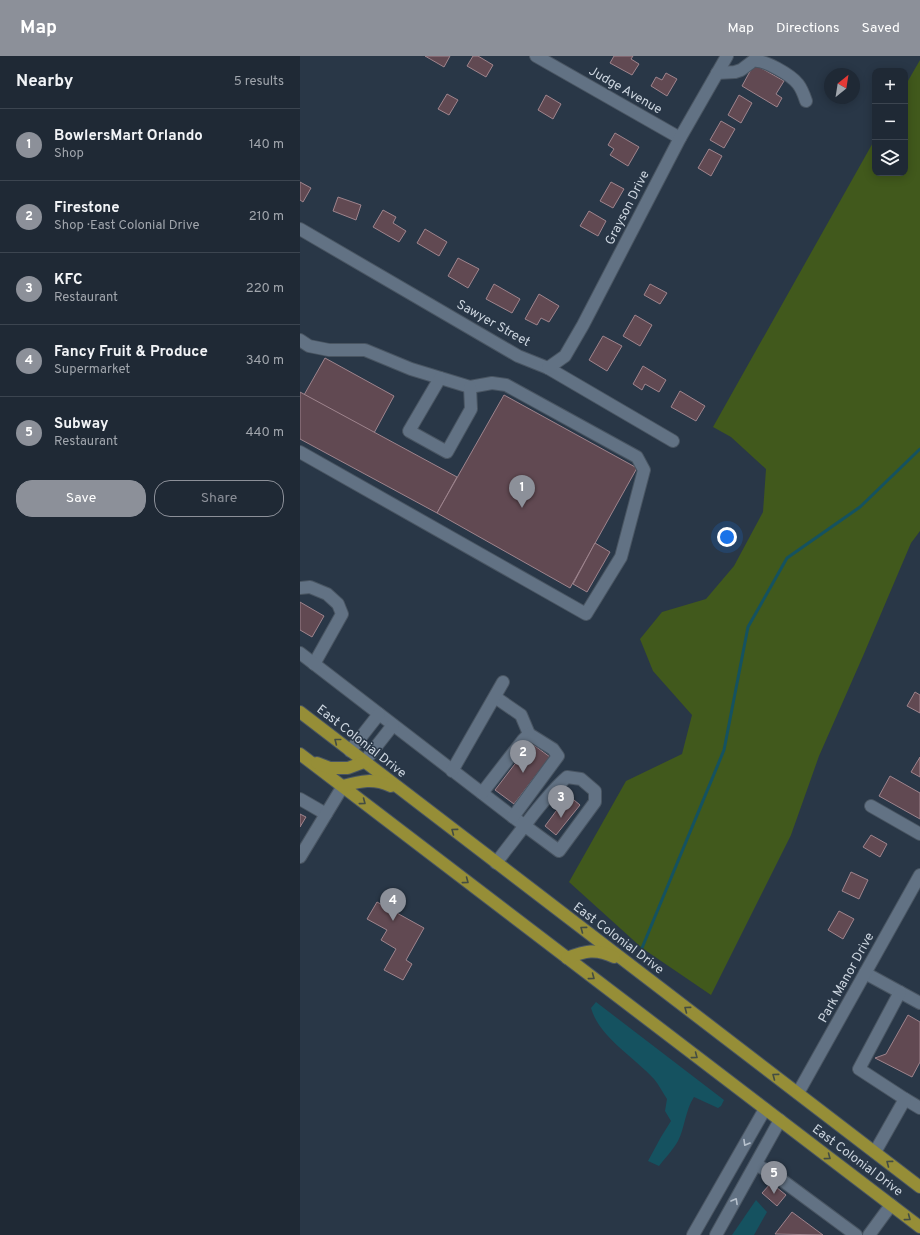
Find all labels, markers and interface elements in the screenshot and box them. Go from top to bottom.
text: Map [20,16,57,40]
text: Map [728,20,754,37]
text: Directions [776,20,840,37]
text: Saved [862,20,900,37]
street label: Judge Avenue [586,64,664,118]
north arrow [824,68,860,104]
map controls [872,68,908,176]
button: + [872,68,908,104]
text: Nearby [16,71,73,93]
text: 5 results [234,74,284,90]
button: − [872,104,908,140]
text: BowlersMart Orlando [54,127,203,146]
text: 1 [26,137,32,153]
text: 140 m [249,137,284,153]
button: layers [872,140,908,176]
text: Shop [54,146,84,162]
street label: Grayson Drive [602,168,654,248]
text: Firestone [54,199,120,218]
text: 2 [25,209,33,225]
text: 210 m [249,209,284,225]
text: Shop · East Colonial Drive [54,218,199,234]
text: KFC [54,271,83,290]
text: 3 [25,281,33,297]
text: 220 m [246,281,284,297]
text: Restaurant [54,290,118,306]
street label: Sawyer Street [453,297,533,351]
text: Fancy Fruit & Produce [54,343,208,362]
text: 4 [25,353,33,369]
text: 340 m [246,353,284,369]
text: Supermarket [54,362,130,378]
text: Subway [54,415,108,434]
text: 5 [25,425,33,441]
text: 440 m [245,425,284,441]
text: Restaurant [54,434,118,450]
pin: 1 [509,475,535,508]
button: Save [16,480,146,517]
button: Share [154,480,284,517]
your location [717,527,737,547]
street label: East Colonial Drive [313,702,409,782]
one-way arrow [335,739,342,746]
pin: 2 [510,740,536,773]
pin: 3 [548,785,574,818]
one-way arrow [358,797,365,804]
one-way arrow [452,828,459,835]
one-way arrow [462,876,469,883]
pin: 4 [380,888,406,921]
street label: East Colonial Drive [569,900,667,978]
one-way arrow [580,927,587,934]
street label: Park Manor Drive [816,930,878,1026]
one-way arrow [587,972,594,979]
one-way arrow [685,1007,692,1014]
one-way arrow [691,1051,698,1058]
one-way arrow [772,1074,779,1081]
street label: East Colonial Drive [808,1122,906,1200]
one-way arrow [743,1139,750,1146]
one-way arrow [824,1152,831,1159]
one-way arrow [886,1160,893,1168]
pin: 5 [761,1161,787,1194]
one-way arrow [730,1198,738,1205]
one-way arrow [903,1213,910,1220]

